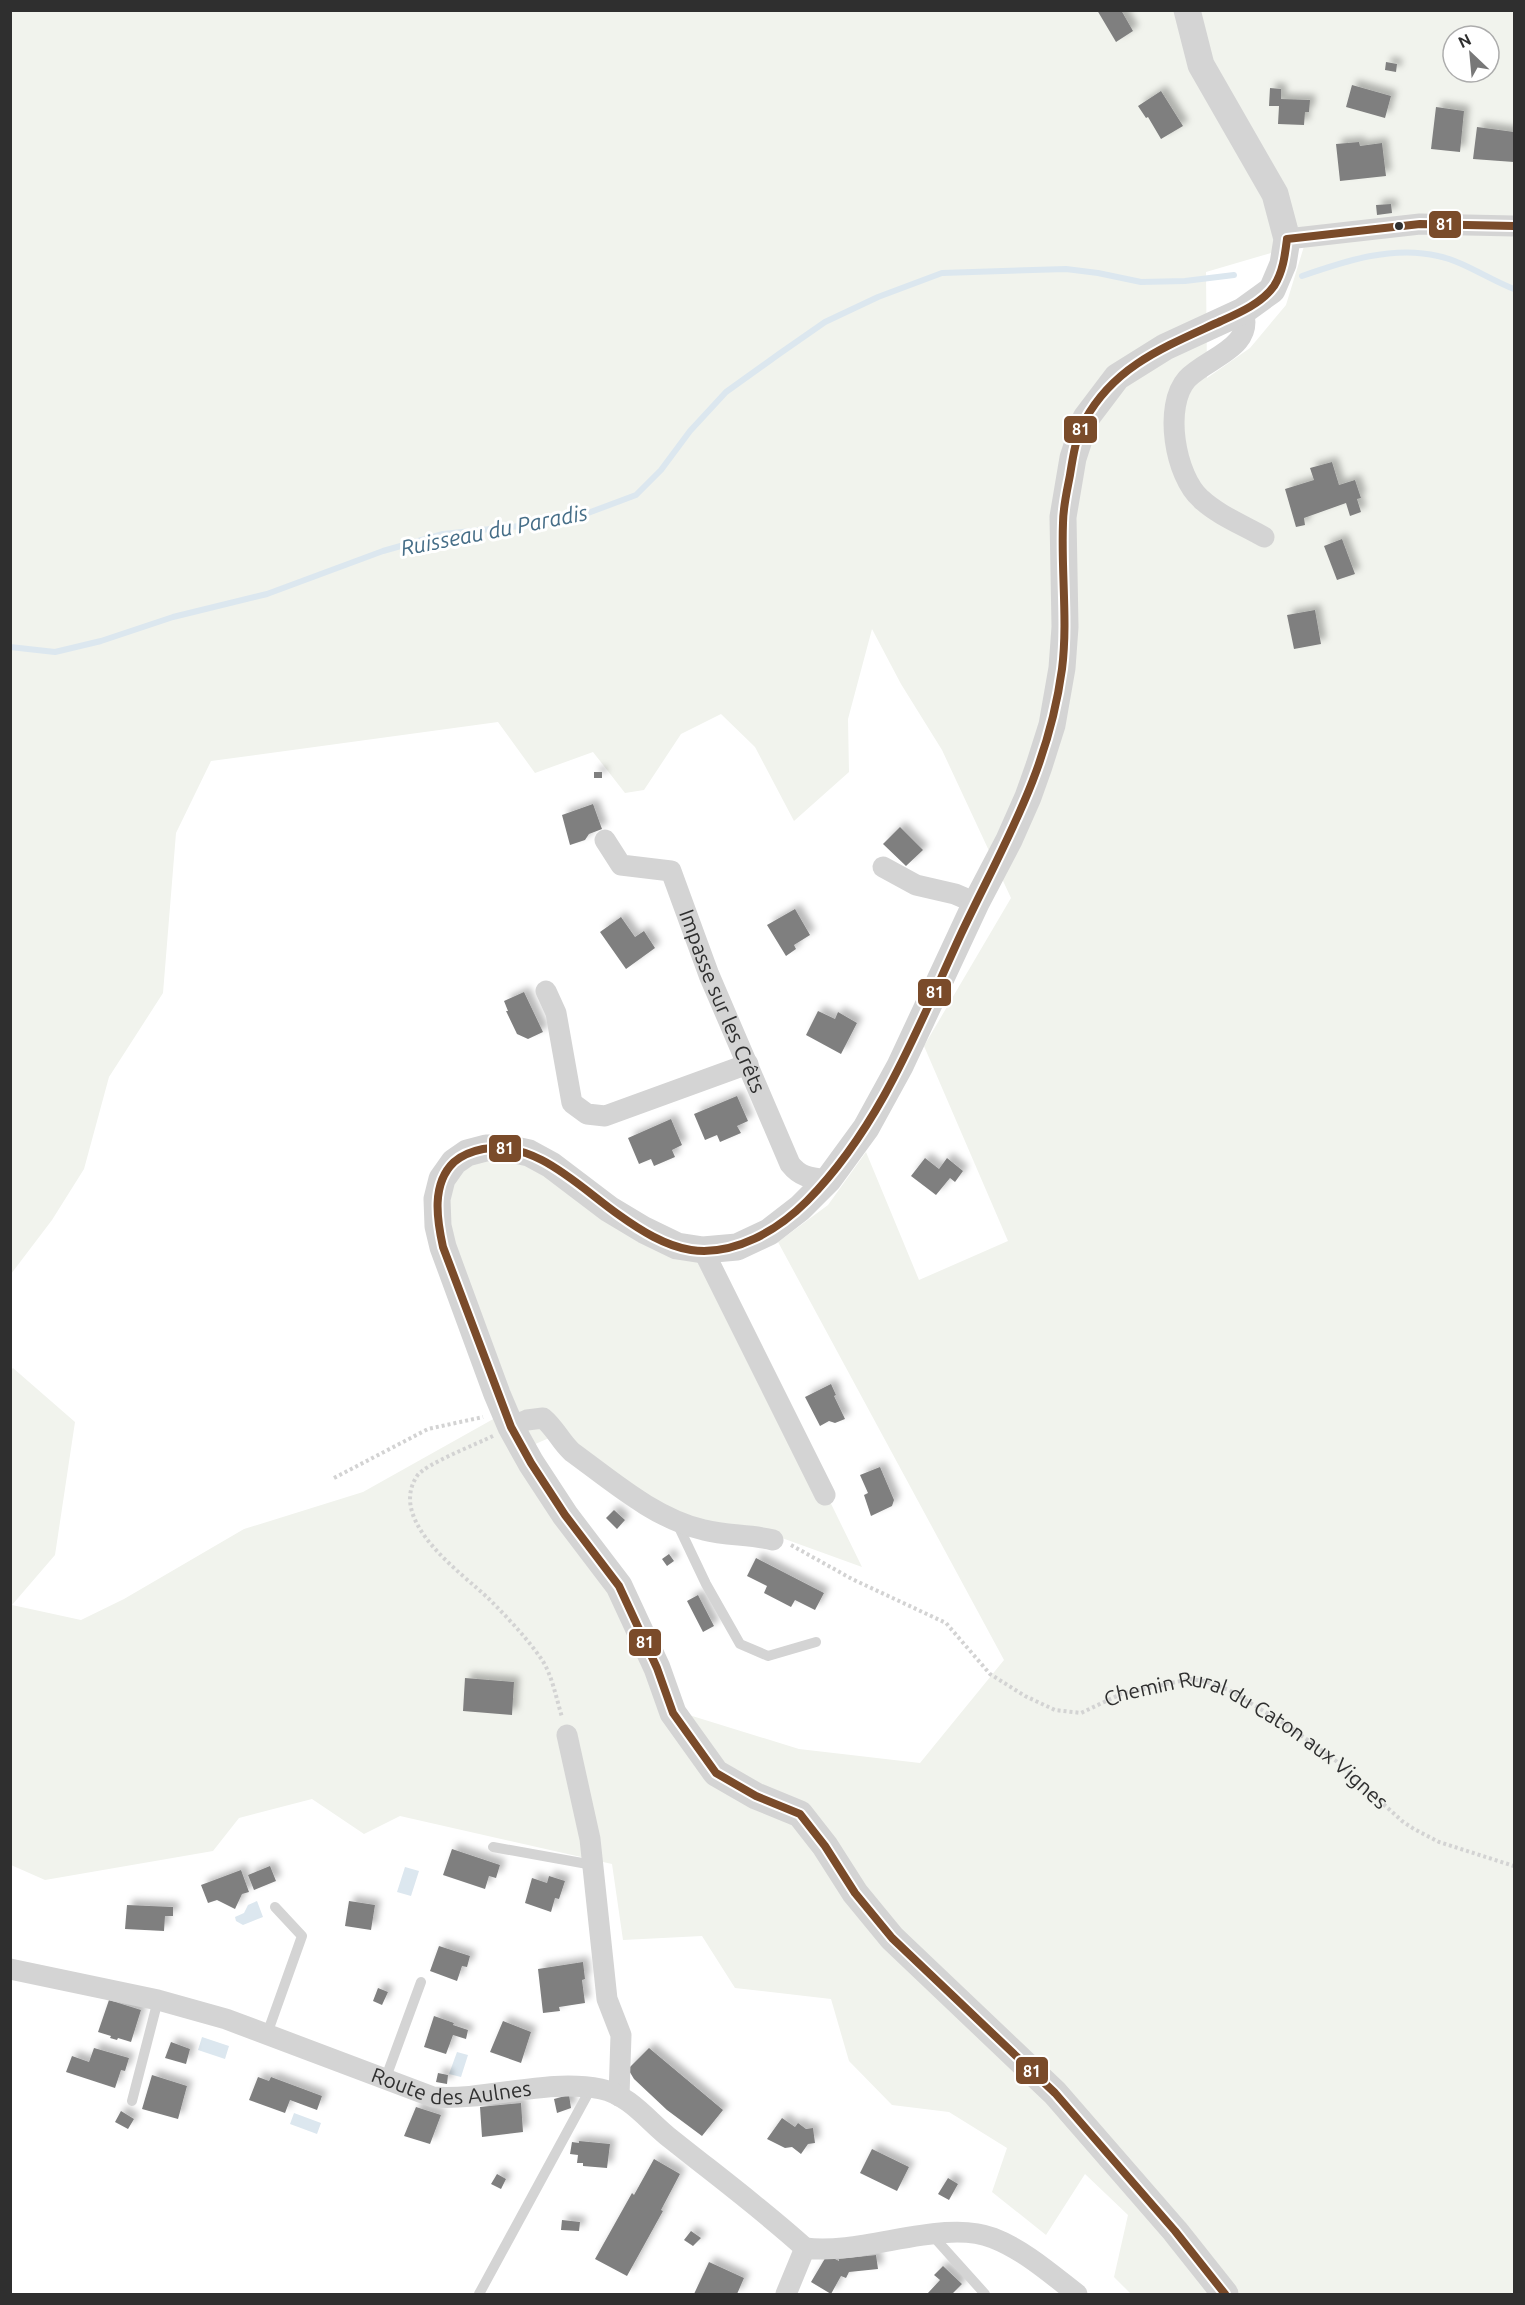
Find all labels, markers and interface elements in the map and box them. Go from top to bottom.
north arrow [1441,24,1501,84]
text: N [1455,30,1474,51]
line badge: 81 [1428,210,1462,239]
text: 81 [1436,215,1454,233]
unlabelled marker [1393,220,1405,232]
line badge: 81 [1063,415,1098,444]
text: 81 [1072,420,1090,438]
water label: Ruisseau du Paradis [398,499,590,560]
street label: Impasse sur les Crêts [675,906,771,1096]
line badge: 81 [917,978,952,1007]
text: 81 [926,983,944,1001]
line badge: 81 [488,1134,522,1163]
text: 81 [496,1139,514,1157]
line badge: 81 [628,1628,662,1657]
text: 81 [636,1633,654,1651]
street label: Chemin Rural du Caton aux Vignes [1100,1666,1393,1813]
line badge: 81 [1015,2056,1049,2085]
street label: Route des Aulnes [368,2062,533,2109]
text: 81 [1023,2062,1041,2080]

